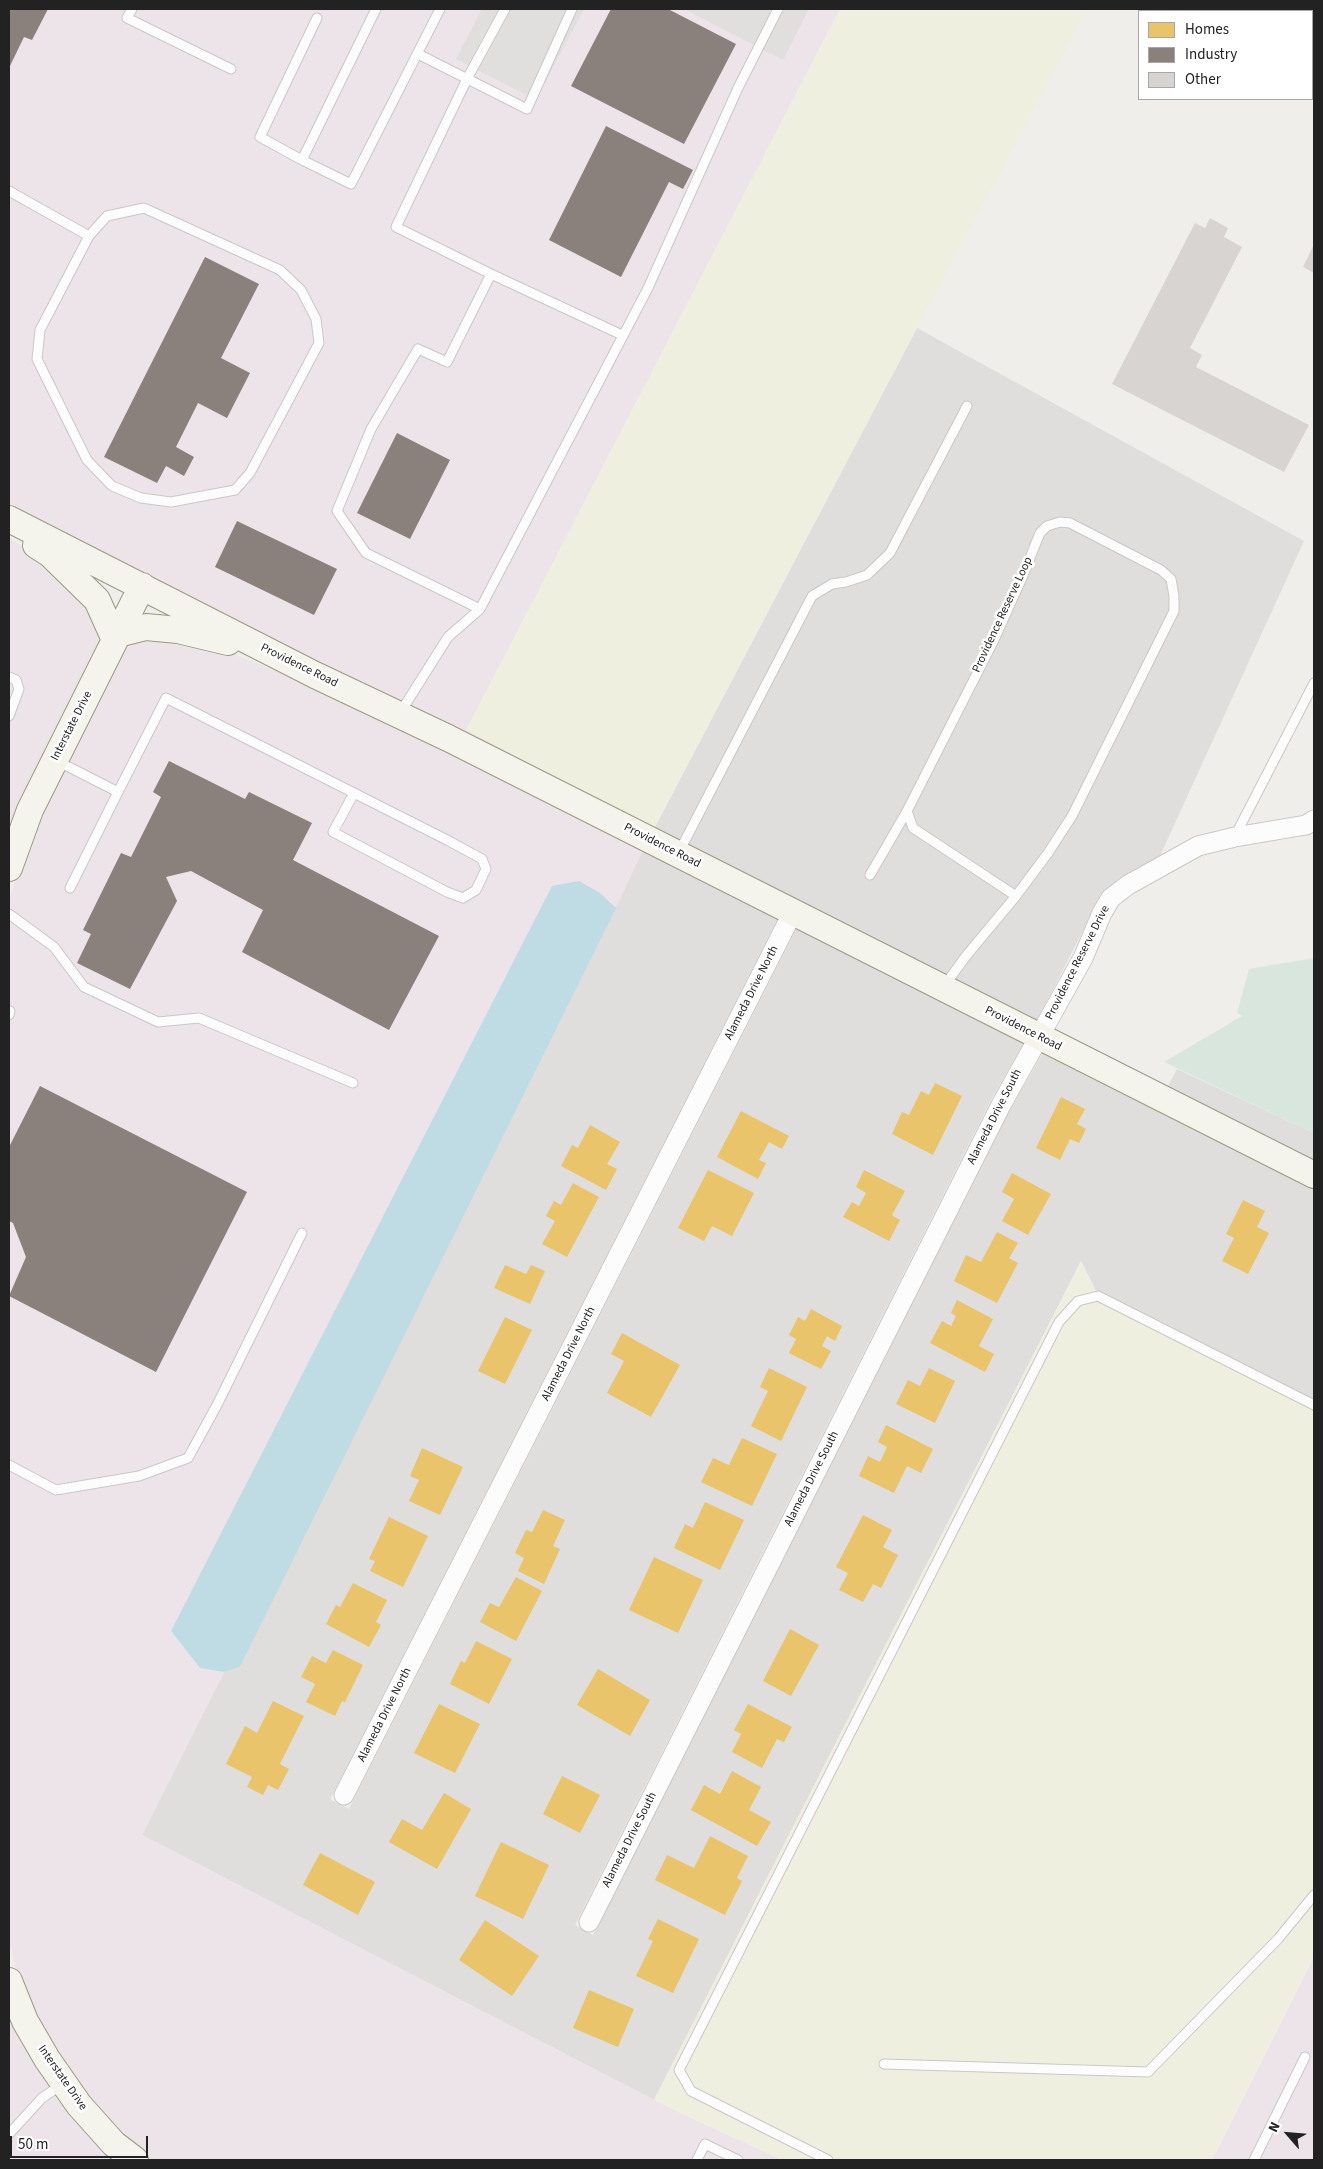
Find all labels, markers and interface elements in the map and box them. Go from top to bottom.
legend [1138,10,1313,100]
text: Homes [1185,19,1229,40]
text: Industry [1185,44,1237,65]
text: Other [1185,69,1221,90]
street label: Providence Reserve Loop [970,555,1036,675]
street label: Providence Road [258,641,340,691]
street label: Interstate Drive [48,689,96,763]
street label: Providence Road [621,820,703,872]
street label: Providence Reserve Drive [1043,903,1113,1023]
street label: Alameda Drive North [722,943,782,1043]
street label: Providence Road [982,1003,1064,1055]
street label: Alameda Drive South [965,1067,1025,1167]
street label: Alameda Drive North [539,1304,599,1404]
street label: Alameda Drive South [782,1429,842,1529]
street label: Alameda Drive North [355,1665,415,1765]
street label: Alameda Drive South [600,1790,660,1890]
street label: Interstate Drive [34,2043,90,2113]
north arrow [1263,2109,1313,2159]
text: N [1264,2119,1286,2136]
scale bar [12,2126,150,2158]
text: 50 m [18,2134,48,2155]

